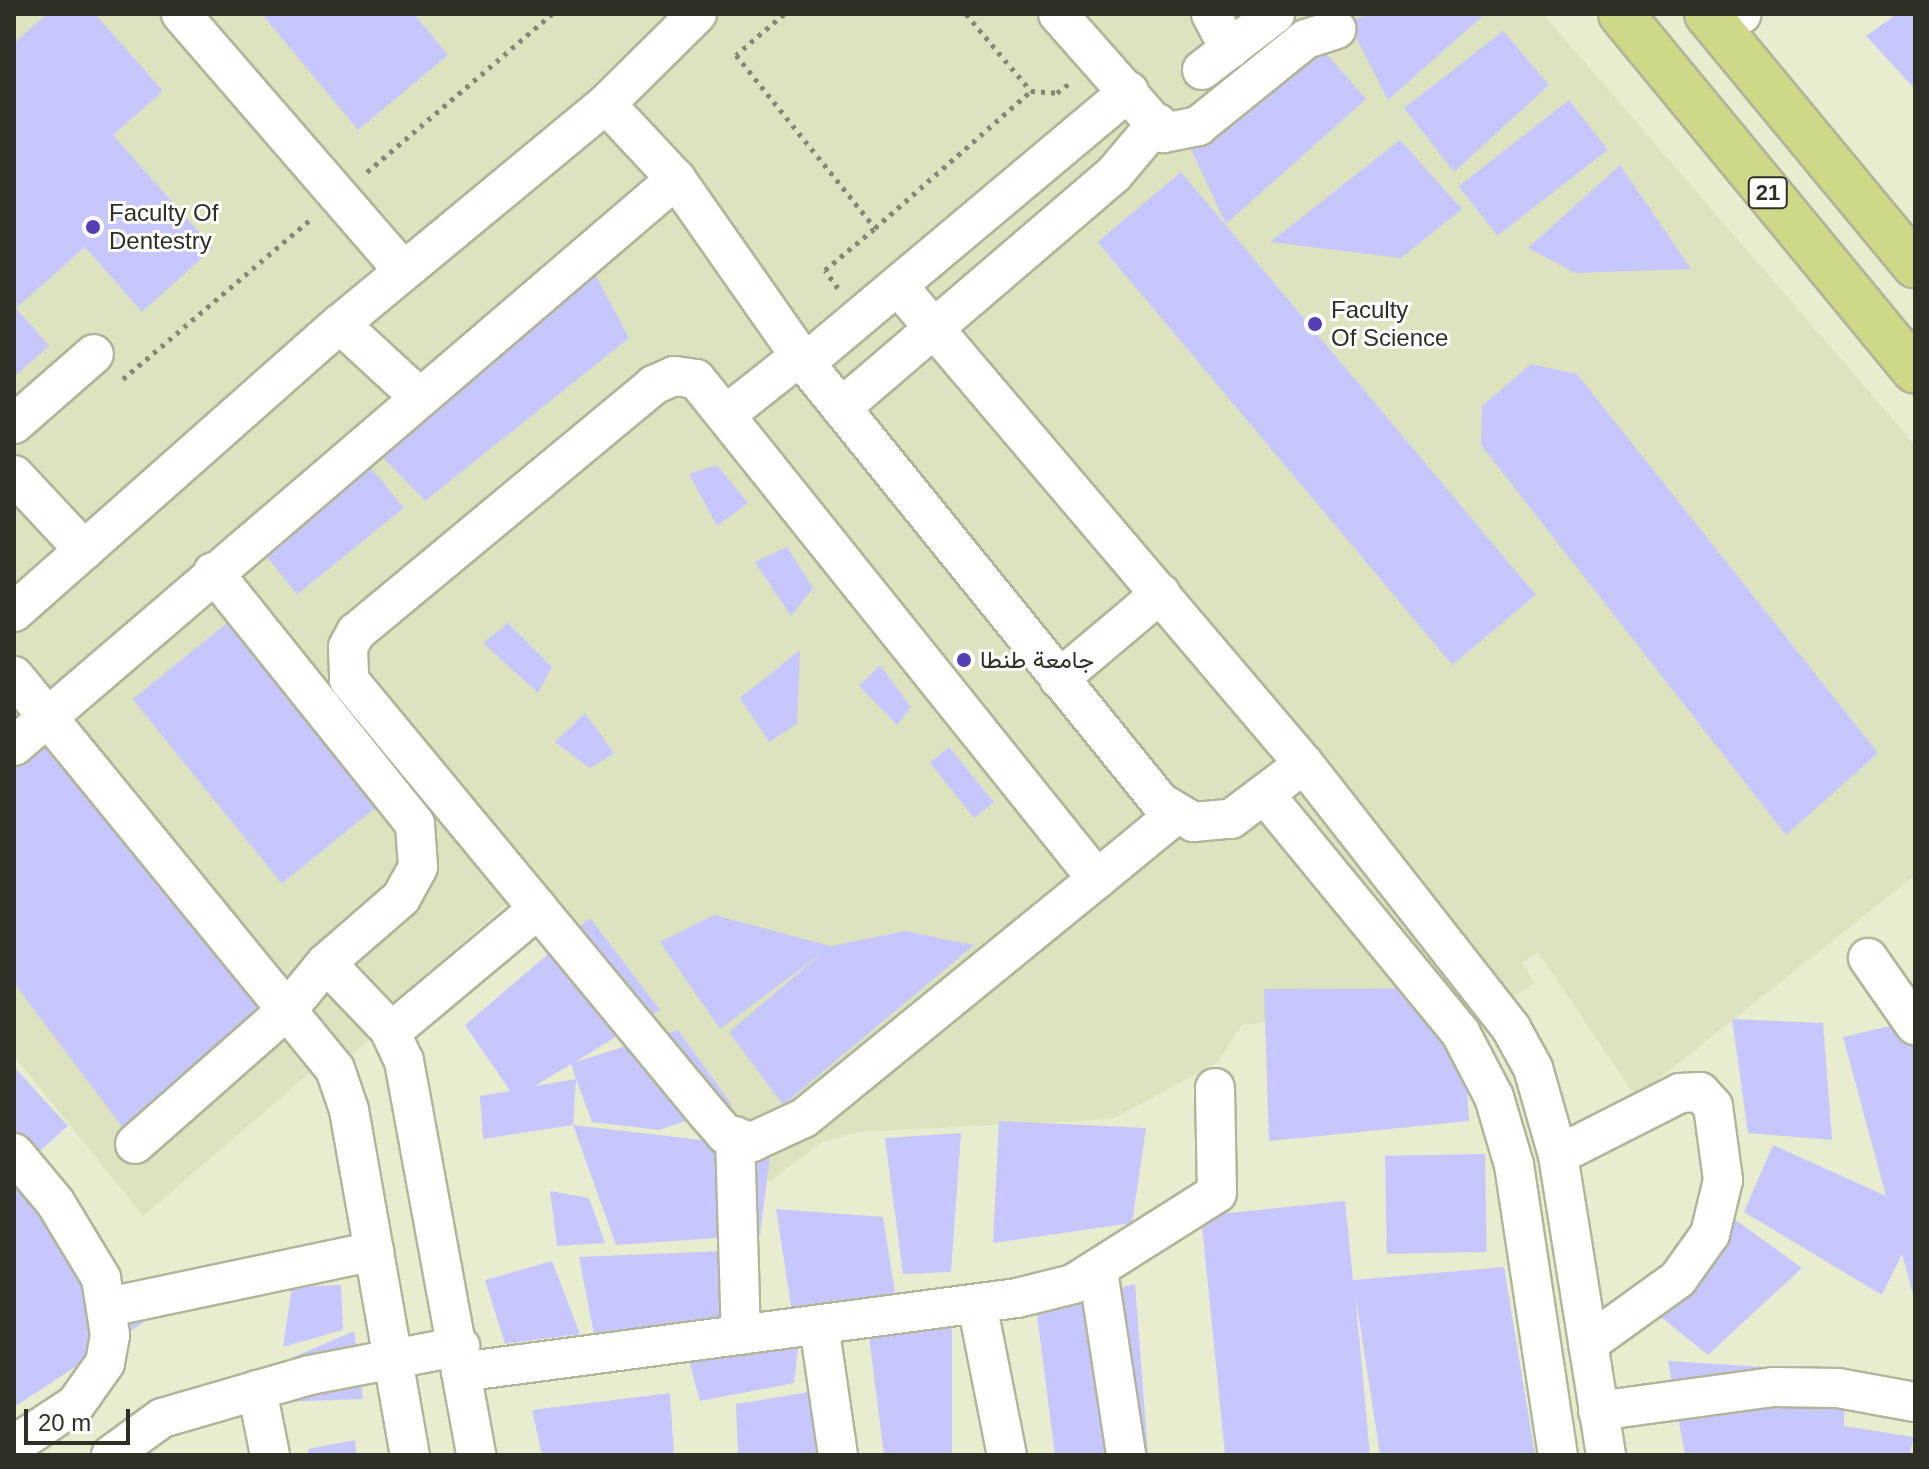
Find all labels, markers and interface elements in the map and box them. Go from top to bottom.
road number: 21 [1746,175,1790,211]
place label: Faculty Of Dentestry [109,199,218,255]
marker: Faculty Of Dentestry [84,218,102,236]
place label: Faculty Of Science [1331,296,1448,352]
marker: Faculty Of Science [1306,315,1324,333]
place label: جامعة طنطا [980,646,1094,674]
marker: جامعة طنطا [955,651,973,669]
scale bar [28,1393,134,1443]
text: 20 m [38,1409,91,1436]

